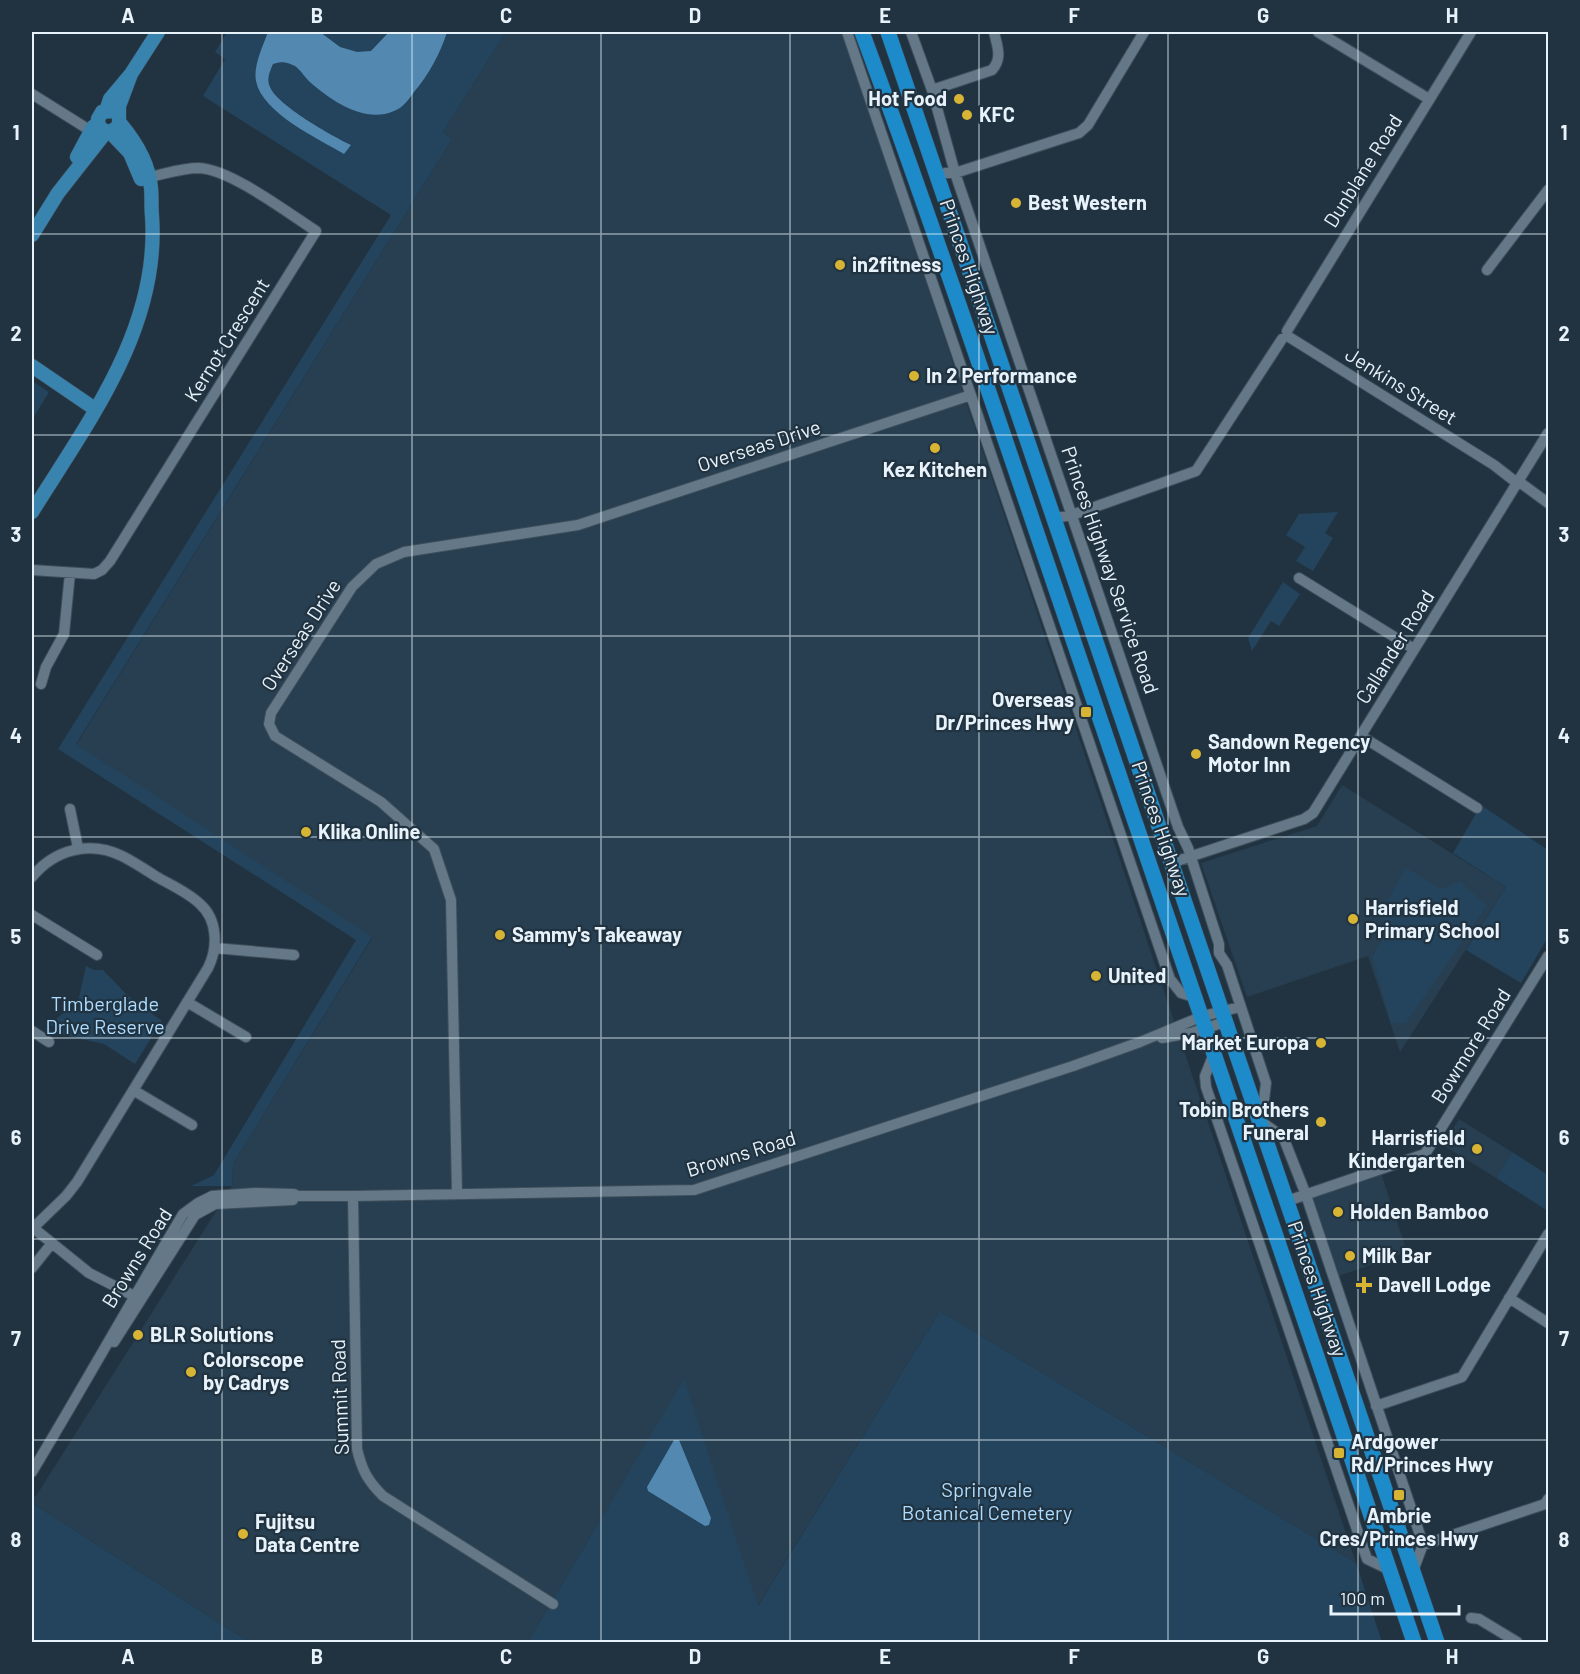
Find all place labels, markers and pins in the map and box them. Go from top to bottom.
place label: Hot Food [868,86,947,110]
marker: Hot Food [952,92,966,106]
place label: KFC [979,102,1015,126]
marker: KFC [960,108,974,122]
place label: Best Western [1028,190,1147,214]
marker: Best Western [1009,196,1023,210]
place label: in2fitness [852,252,941,276]
marker: in2fitness [833,258,847,272]
place label: In 2 Performance [926,363,1077,387]
marker: In 2 Performance [907,369,921,383]
marker: Kez Kitchen [928,441,942,455]
place label: Kez Kitchen [883,457,987,481]
place label: Overseas Dr/Princes Hwy [935,687,1074,734]
marker: Overseas Dr/Princes Hwy [1079,705,1093,719]
place label: Sandown Regency Motor Inn [1208,729,1370,776]
marker: Sandown Regency Motor Inn [1189,747,1203,761]
place label: Klika Online [318,819,420,843]
marker: Klika Online [299,825,313,839]
place label: Harrisfield Primary School [1365,895,1500,942]
marker: Harrisfield Primary School [1346,912,1360,926]
place label: Sammy's Takeaway [512,922,682,946]
marker: Sammy's Takeaway [493,928,507,942]
place label: United [1108,963,1166,987]
marker: United [1089,969,1103,983]
place label: Market Europa [1181,1030,1309,1054]
marker: Market Europa [1314,1036,1328,1050]
place label: Tobin Brothers Funeral [1179,1097,1309,1144]
marker: Tobin Brothers Funeral [1314,1115,1328,1129]
place label: Harrisfield Kindergarten [1348,1125,1465,1172]
marker: Harrisfield Kindergarten [1470,1142,1484,1156]
place label: Holden Bamboo [1350,1199,1489,1223]
marker: Holden Bamboo [1331,1205,1345,1219]
place label: Milk Bar [1362,1243,1432,1267]
marker: Milk Bar [1343,1249,1357,1263]
place label: Davell Lodge [1378,1272,1491,1296]
marker: Davell Lodge [1355,1276,1373,1294]
place label: BLR Solutions [150,1322,274,1346]
marker: BLR Solutions [131,1328,145,1342]
place label: Colorscope by Cadrys [203,1347,304,1394]
marker: Colorscope by Cadrys [184,1365,198,1379]
place label: Ardgower Rd/Princes Hwy [1351,1429,1493,1476]
marker: Ardgower Rd/Princes Hwy [1332,1446,1346,1460]
marker: Ambrie Cres/Princes Hwy [1392,1488,1406,1502]
place label: Ambrie Cres/Princes Hwy [1319,1503,1479,1550]
place label: Fujitsu Data Centre [255,1509,360,1556]
marker: Fujitsu Data Centre [236,1527,250,1541]

